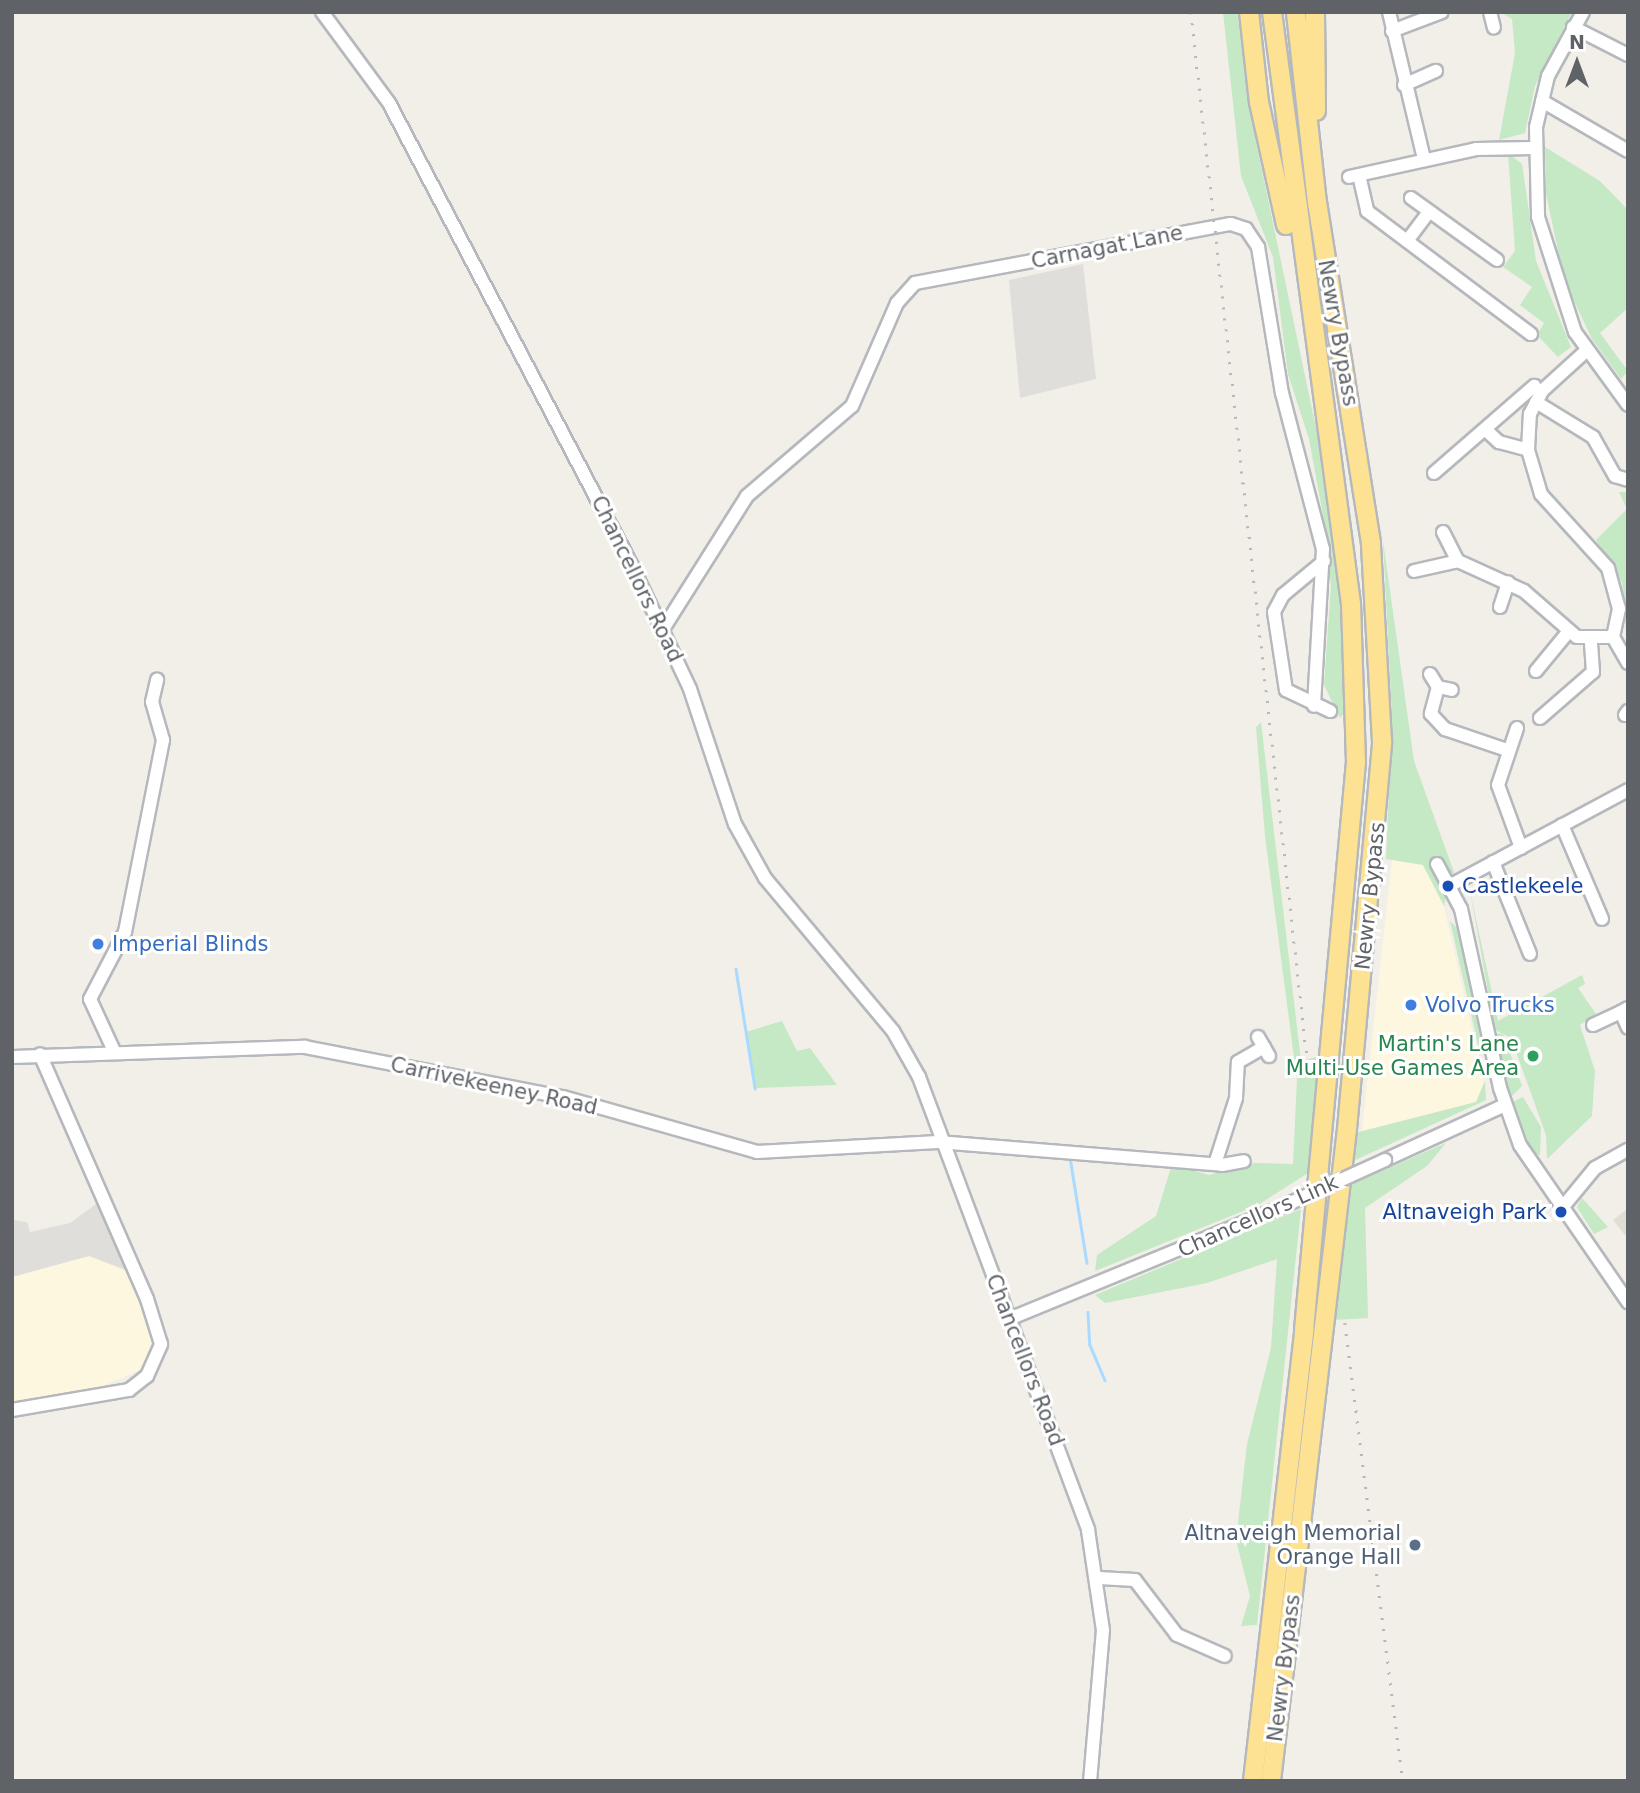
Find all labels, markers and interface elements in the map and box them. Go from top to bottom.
north arrow [1542,28,1612,98]
text: N [1569,31,1585,53]
street label: Carnagat Lane [1029,220,1185,274]
street label: Newry Bypass [1313,258,1363,408]
street label: Chancellors Road [586,492,688,666]
street label: Newry Bypass [1350,821,1390,971]
place label: Castlekeele [1462,873,1583,899]
marker: Castlekeele [1440,878,1456,894]
place label: Imperial Blinds [112,931,268,957]
marker: Imperial Blinds [90,936,106,952]
place label: Volvo Trucks [1425,992,1555,1018]
marker: Volvo Trucks [1403,997,1419,1013]
place label: Martin's Lane Multi-Use Games Area [1286,1031,1519,1081]
marker: Martin's Lane Multi-Use Games Area [1525,1048,1541,1064]
street label: Carrivekeeney Road [388,1052,600,1120]
street label: Chancellors Link [1174,1169,1342,1263]
place label: Altnaveigh Park [1383,1199,1547,1225]
marker: Altnaveigh Park [1553,1204,1569,1220]
street label: Chancellors Road [981,1270,1069,1450]
place label: Altnaveigh Memorial Orange Hall [1184,1520,1401,1570]
marker: Altnaveigh Memorial Orange Hall [1407,1537,1423,1553]
street label: Newry Bypass [1262,1593,1306,1743]

